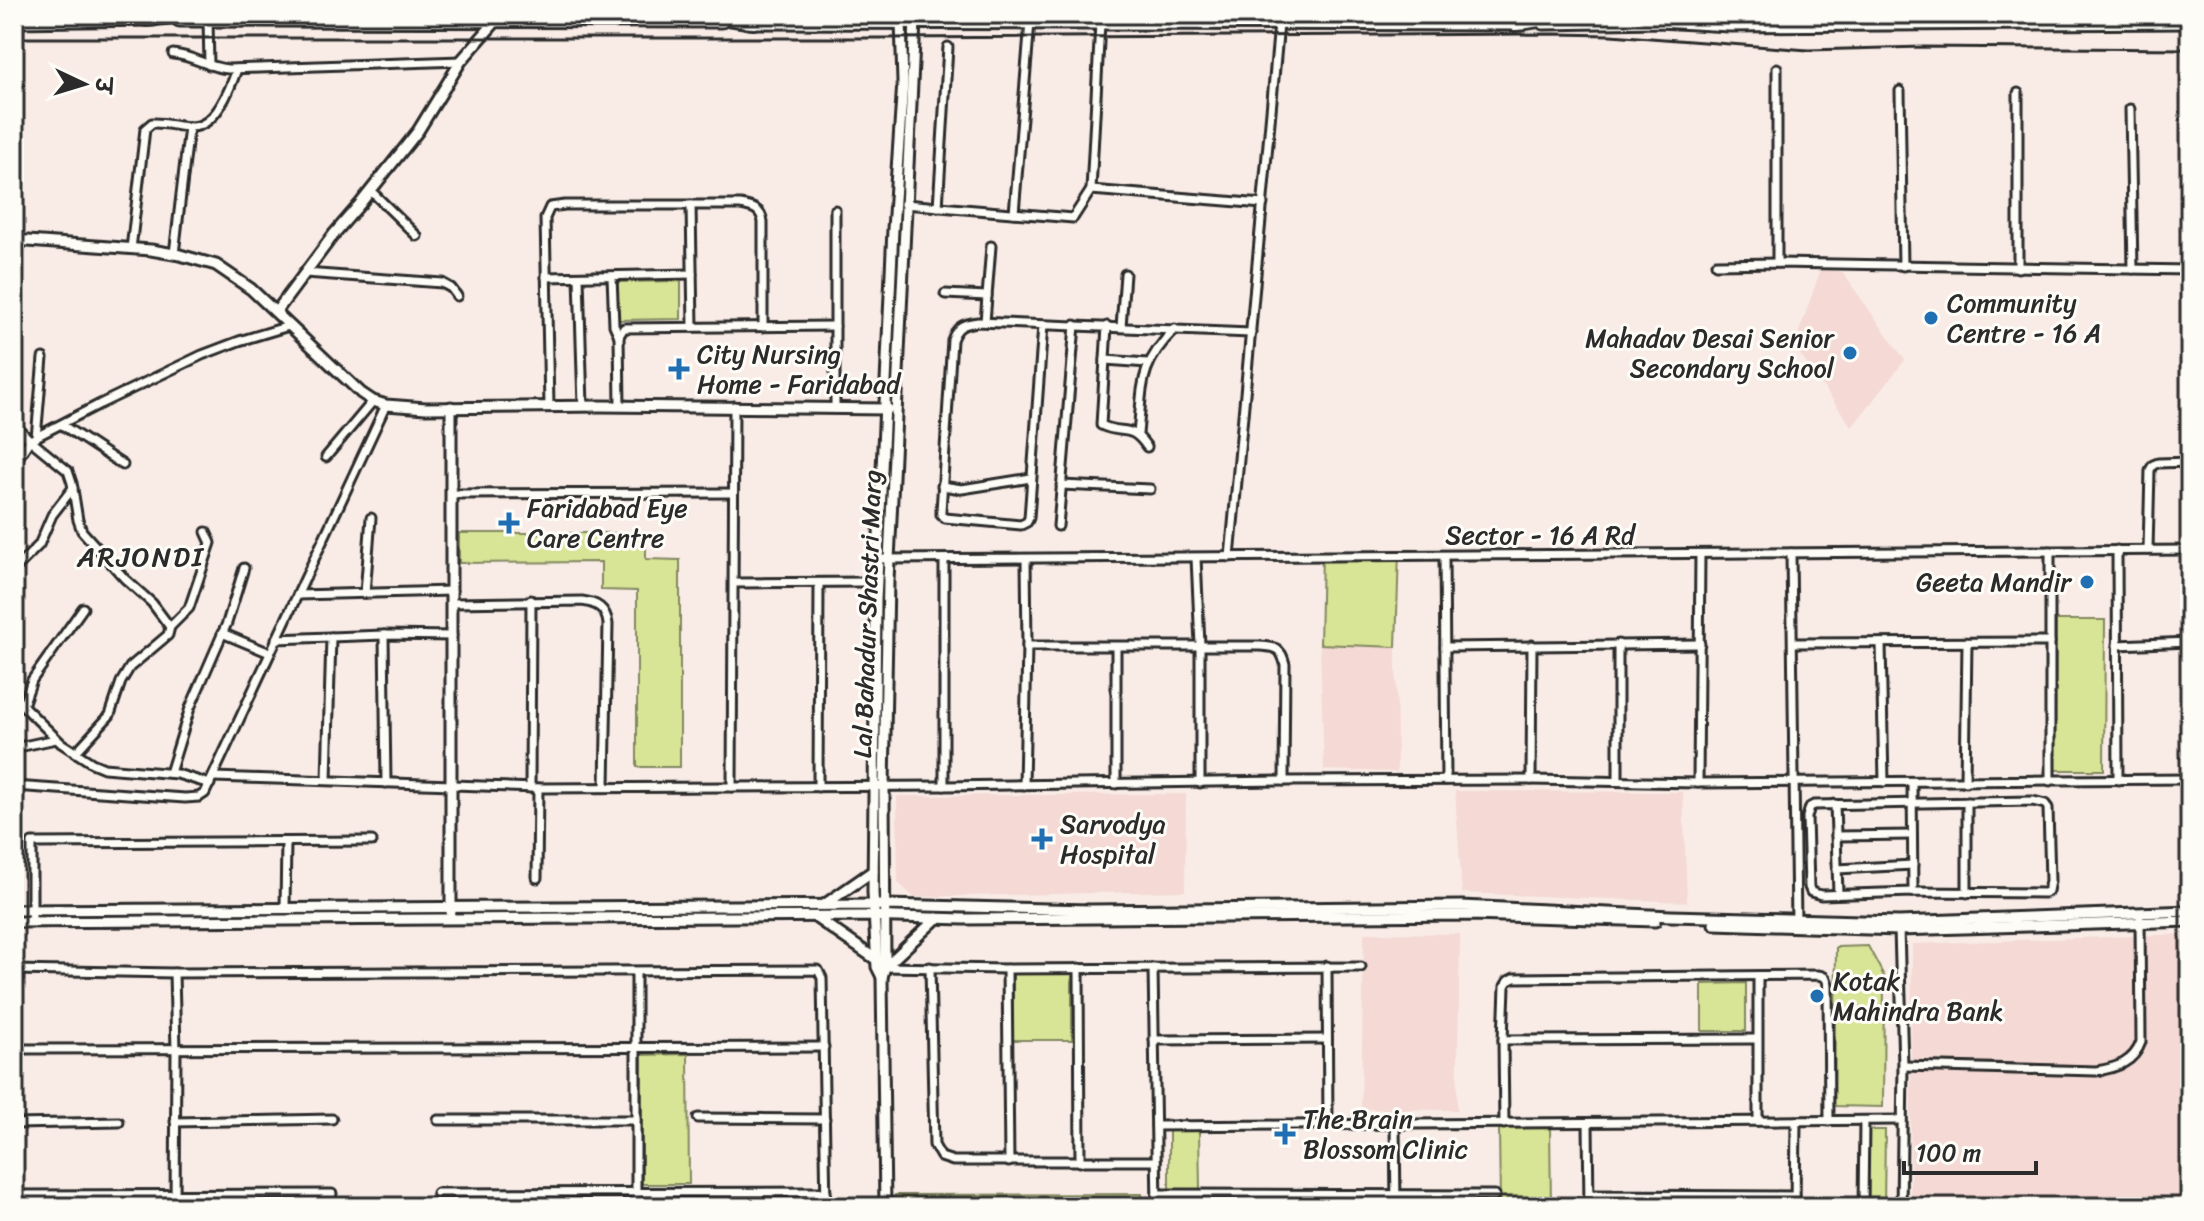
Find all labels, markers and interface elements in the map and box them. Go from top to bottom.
north arrow [44,44,124,124]
text: उ [83,75,124,96]
place label: Community Centre - 16 A [1947,280,2101,356]
marker: Community Centre - 16 A [1922,309,1940,327]
place label: Mahadav Desai Senior Secondary School [1585,315,1835,391]
place label: City Nursing Home - Faridabad [697,331,902,407]
marker: Mahadav Desai Senior Secondary School [1841,344,1859,362]
marker: City Nursing Home - Faridabad [668,358,690,380]
street label: Lal Bahadur Shastri Marg [839,469,895,759]
place label: Faridabad Eye Care Centre [527,485,688,561]
marker: Faridabad Eye Care Centre [498,512,520,534]
street label: Sector - 16 A Rd [1445,512,1637,558]
district label: ARJONDI [76,532,205,581]
place label: Geeta Mandir [1916,559,2072,605]
marker: Geeta Mandir [2078,573,2096,591]
place label: Sarvodya Hospital [1060,801,1166,877]
marker: Sarvodya Hospital [1031,828,1053,850]
place label: Kotak Mahindra Bank [1833,958,2004,1034]
marker: Kotak Mahindra Bank [1808,987,1826,1005]
place label: The Brain Blossom Clinic [1303,1096,1468,1172]
marker: The Brain Blossom Clinic [1274,1123,1296,1145]
scale bar [1904,1125,2036,1175]
text: 100 m [1916,1132,1981,1174]

